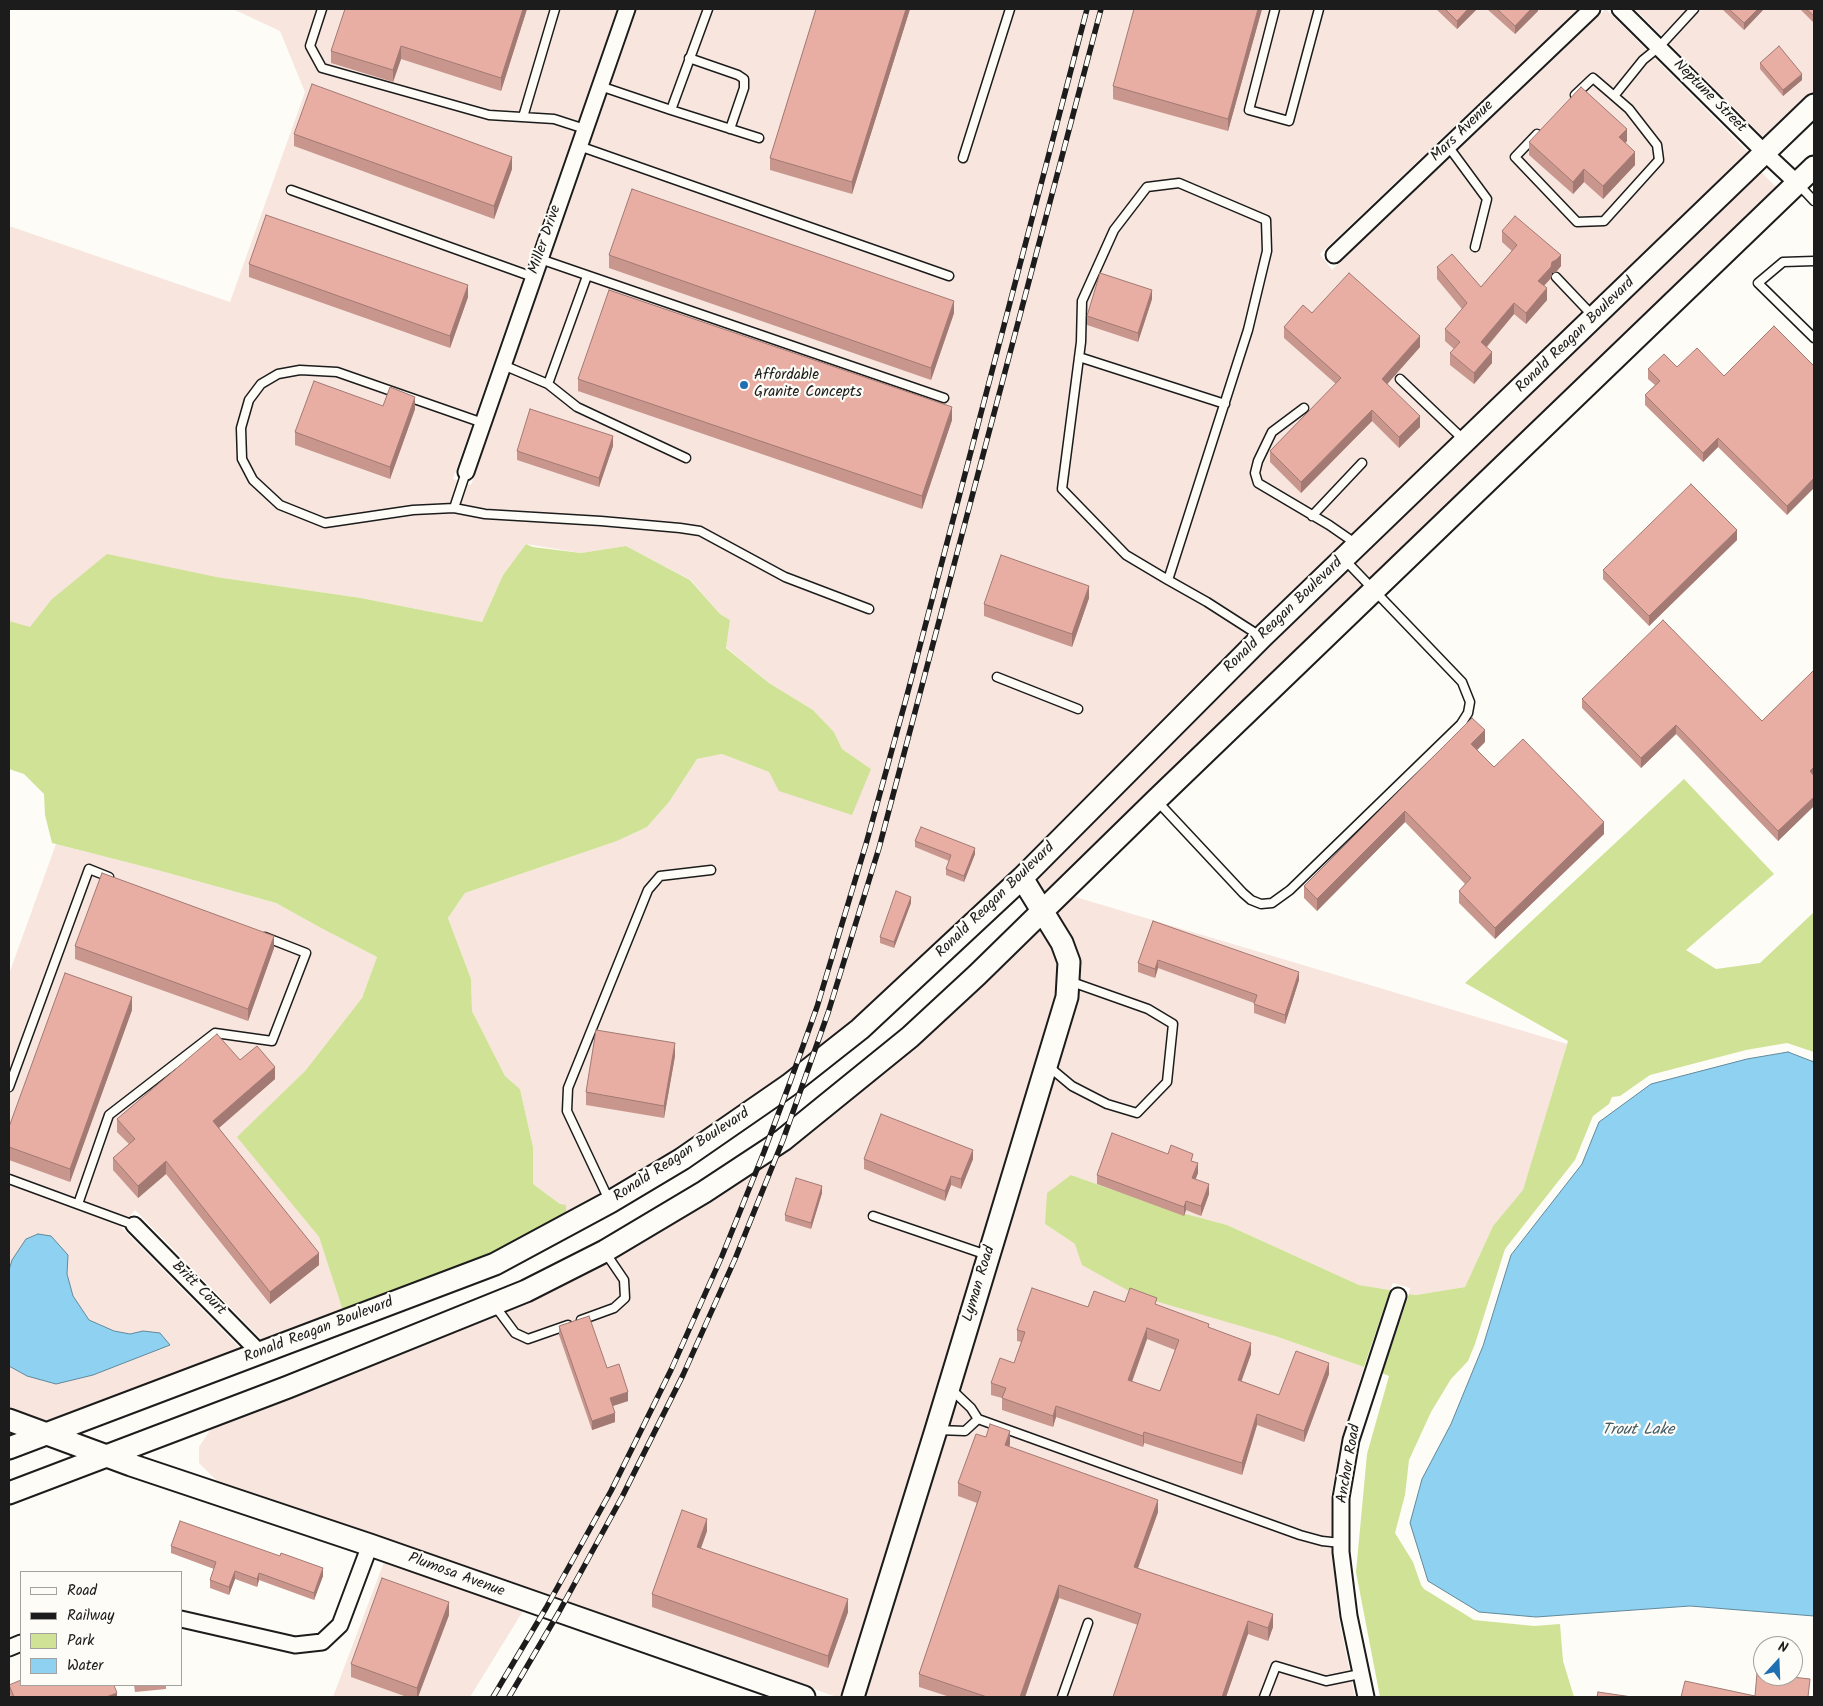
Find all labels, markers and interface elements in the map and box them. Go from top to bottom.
street label: Neptune Street [1669,57,1749,137]
street label: Mars Avenue [1428,98,1498,166]
street label: Miller Drive [526,203,566,277]
street label: Ronald Reagan Boulevard [1513,275,1639,397]
place label: Affordable Granite Concepts [754,367,862,402]
marker: Affordable Granite Concepts [738,379,750,391]
street label: Ronald Reagan Boulevard [1221,555,1347,677]
street label: Ronald Reagan Boulevard [933,840,1059,962]
street label: Ronald Reagan Boulevard [611,1105,753,1207]
street label: Lyman Road [960,1244,1000,1324]
street label: Britt Court [167,1258,229,1320]
street label: Ronald Reagan Boulevard [242,1294,396,1368]
water label: Trout Lake [1602,1421,1674,1441]
street label: Anchor Road [1334,1423,1366,1505]
street label: Plumosa Avenue [405,1550,507,1602]
legend [20,1571,182,1686]
text: Road [67,1579,97,1603]
text: Railway [67,1604,114,1628]
text: Park [67,1629,94,1653]
north arrow [1753,1636,1803,1686]
text: N [1775,1636,1791,1660]
text: Water [67,1654,103,1678]

